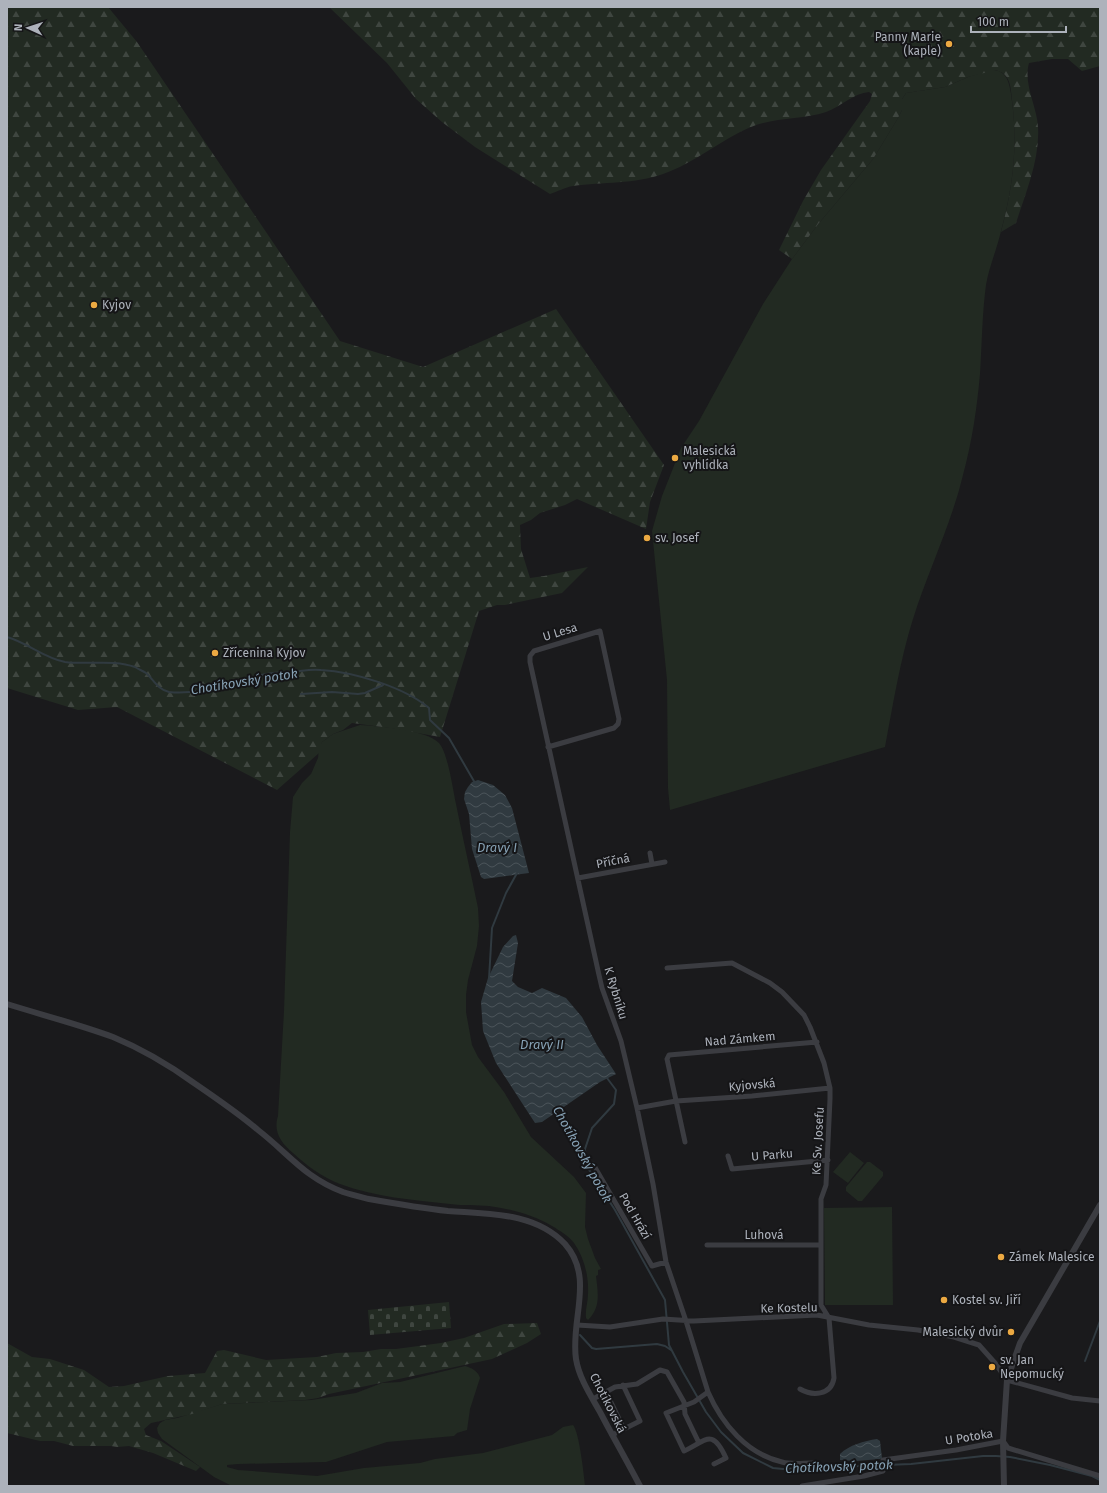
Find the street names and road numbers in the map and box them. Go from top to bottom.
street label: U Lesa [541,620,579,644]
street label: Příčná [595,851,631,871]
street label: K Rybníku [601,965,631,1021]
street label: Nad Zámkem [704,1029,776,1049]
street label: Kyjovská [728,1076,776,1094]
street label: Ke Sv. Josefu [809,1107,827,1175]
street label: U Parku [751,1146,793,1164]
street label: Pod Hrází [616,1190,654,1242]
street label: Luhová [744,1228,784,1242]
street label: Ke Kostelu [760,1301,818,1315]
street label: Chotíkovská [587,1371,629,1435]
street label: U Potoka [944,1426,994,1448]

